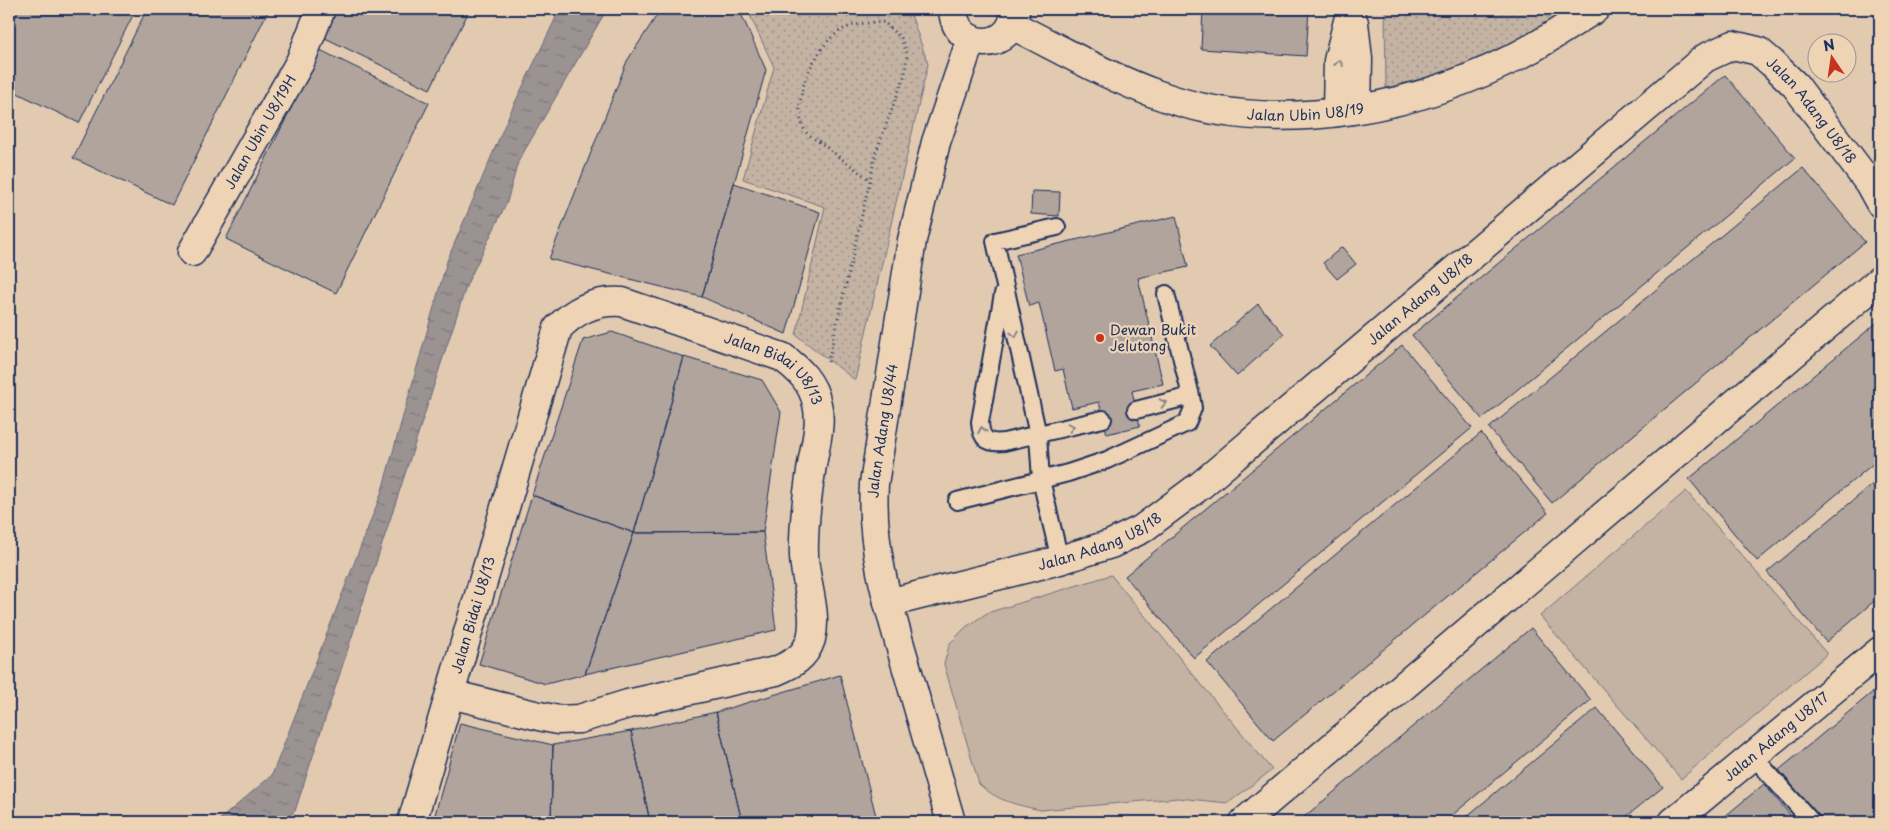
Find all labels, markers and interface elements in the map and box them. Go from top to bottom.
north arrow [1806,32,1856,82]
text: N [1821,33,1837,56]
street label: Jalan Adang U8/18 [1762,52,1862,168]
one-way arrow [1333,59,1344,67]
street label: Jalan Ubin U8/19H [219,71,301,193]
street label: Jalan Ubin U8/19 [1246,97,1366,126]
street label: Jalan Adang U8/18 [1362,248,1477,350]
place label: Dewan Bukit Jelutong [1110,319,1197,356]
street label: Jalan Bidai U8/13 [721,327,828,407]
one-way arrow [1010,330,1020,339]
marker: Dewan Bukit Jelutong [1094,332,1106,344]
street label: Jalan Adang U8/44 [862,362,903,498]
one-way arrow [1159,399,1167,409]
one-way arrow [1066,422,1075,433]
one-way arrow [977,426,987,434]
street label: Jalan Adang U8/18 [1035,507,1166,575]
street label: Jalan Bidai U8/13 [445,553,500,676]
street label: Jalan Adang U8/17 [1719,686,1834,786]

